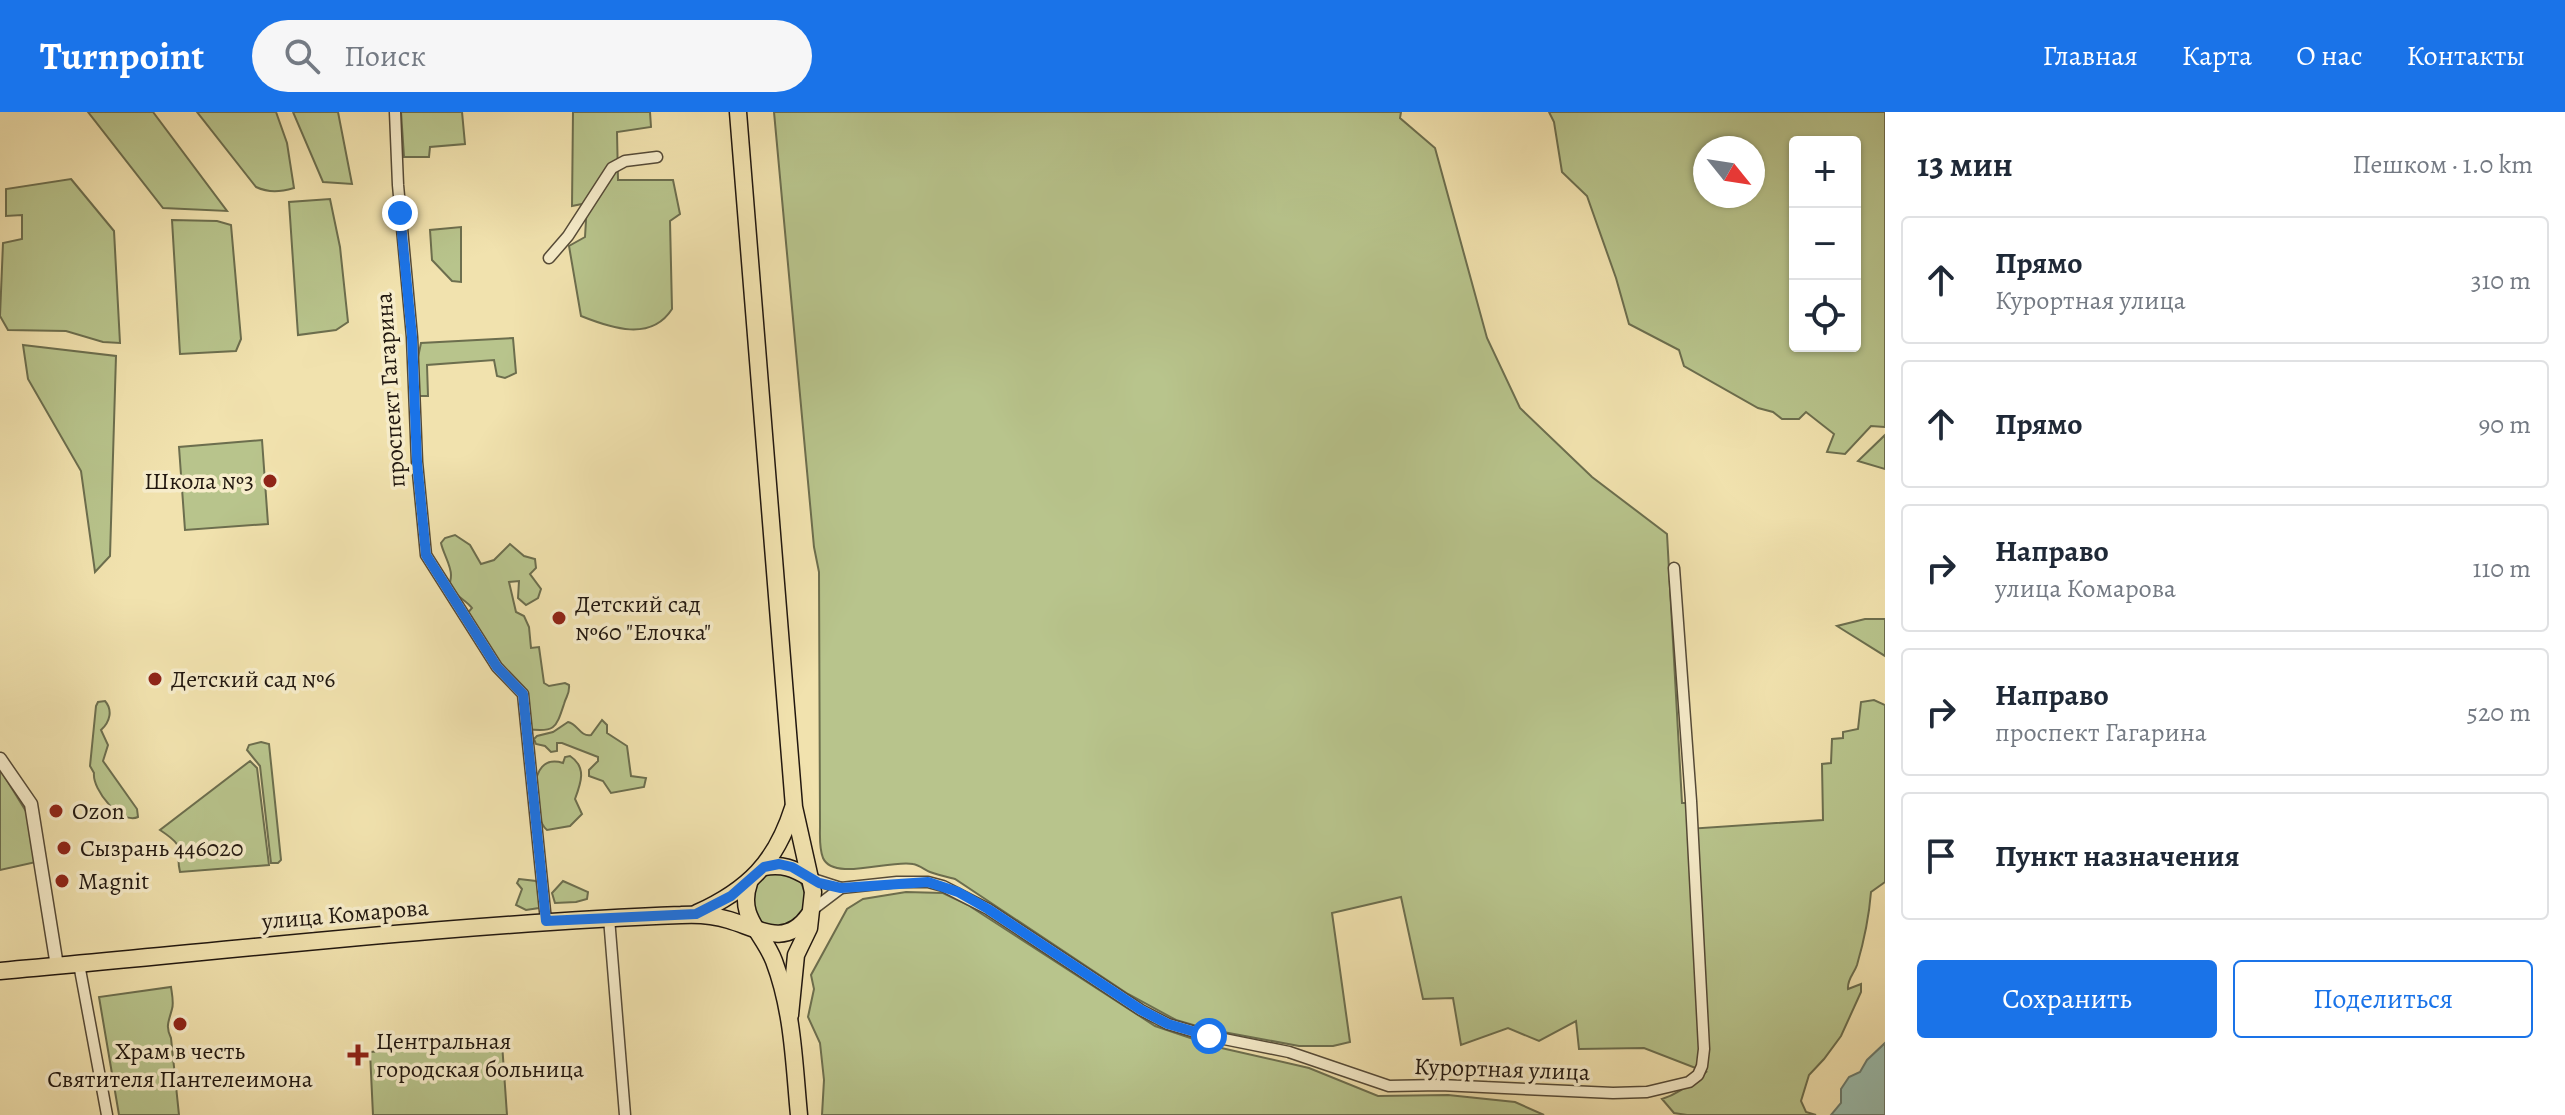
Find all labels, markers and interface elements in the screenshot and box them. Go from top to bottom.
search box [252,20,812,92]
text: Turnpoint [40,30,204,82]
icon: search [280,34,324,78]
text: Поиск [344,36,426,76]
text: Главная [2042,37,2138,75]
text: Карта [2182,37,2252,75]
text: О нас [2296,37,2363,75]
text: Контакты [2407,37,2525,75]
north arrow [1693,136,1765,208]
map controls [1789,136,1861,352]
button: + [1789,136,1861,208]
text: 13 мин [1917,141,2013,188]
text: Пешком · 1.0 km [2353,147,2533,182]
route end [382,195,418,231]
button: − [1789,208,1861,280]
text: Прямо [1995,243,2082,283]
icon: ahead [1919,258,1963,302]
text: 310 m [2471,263,2531,298]
button: locate [1789,280,1861,352]
text: Курортная улица [1995,283,2186,318]
street label: проспект Гагарина [367,291,413,489]
icon: ahead [1919,402,1963,446]
text: Прямо [1995,404,2082,444]
text: 90 m [2479,407,2531,442]
place label: Школа №3 [144,465,254,497]
marker: Школа №3 [261,472,279,490]
text: Направо [1995,531,2109,571]
icon: right [1919,546,1963,590]
text: 110 m [2473,551,2531,586]
text: улица Комарова [1995,571,2176,606]
place label: Детский сад №60 "Елочка" [575,588,711,648]
marker: Детский сад №60 "Елочка" [550,609,568,627]
place label: Детский сад №6 [171,663,335,695]
marker: Детский сад №6 [146,670,164,688]
text: Направо [1995,675,2109,715]
icon: right [1919,690,1963,734]
text: 520 m [2467,695,2531,730]
text: проспект Гагарина [1995,715,2207,750]
place label: Ozon [72,795,125,827]
marker: Ozon [47,802,65,820]
place label: Сызрань 446020 [80,832,244,864]
icon: arrive [1919,834,1963,878]
text: Пункт назначения [1995,836,2240,876]
marker: Сызрань 446020 [55,839,73,857]
place label: Magnit [78,865,149,897]
marker: Magnit [53,872,71,890]
street label: улица Комарова [259,891,430,937]
button: Сохранить [1917,960,2217,1038]
button: Поделиться [2233,960,2533,1038]
marker: Храм в честь Святителя Пантелеимона [171,1015,189,1033]
route start [1191,1018,1227,1054]
place label: Центральная городская больница [376,1025,584,1085]
place label: Храм в честь Святителя Пантелеимона [47,1035,313,1095]
marker: Центральная городская больница [347,1044,369,1066]
street label: Курортная улица [1413,1050,1591,1088]

